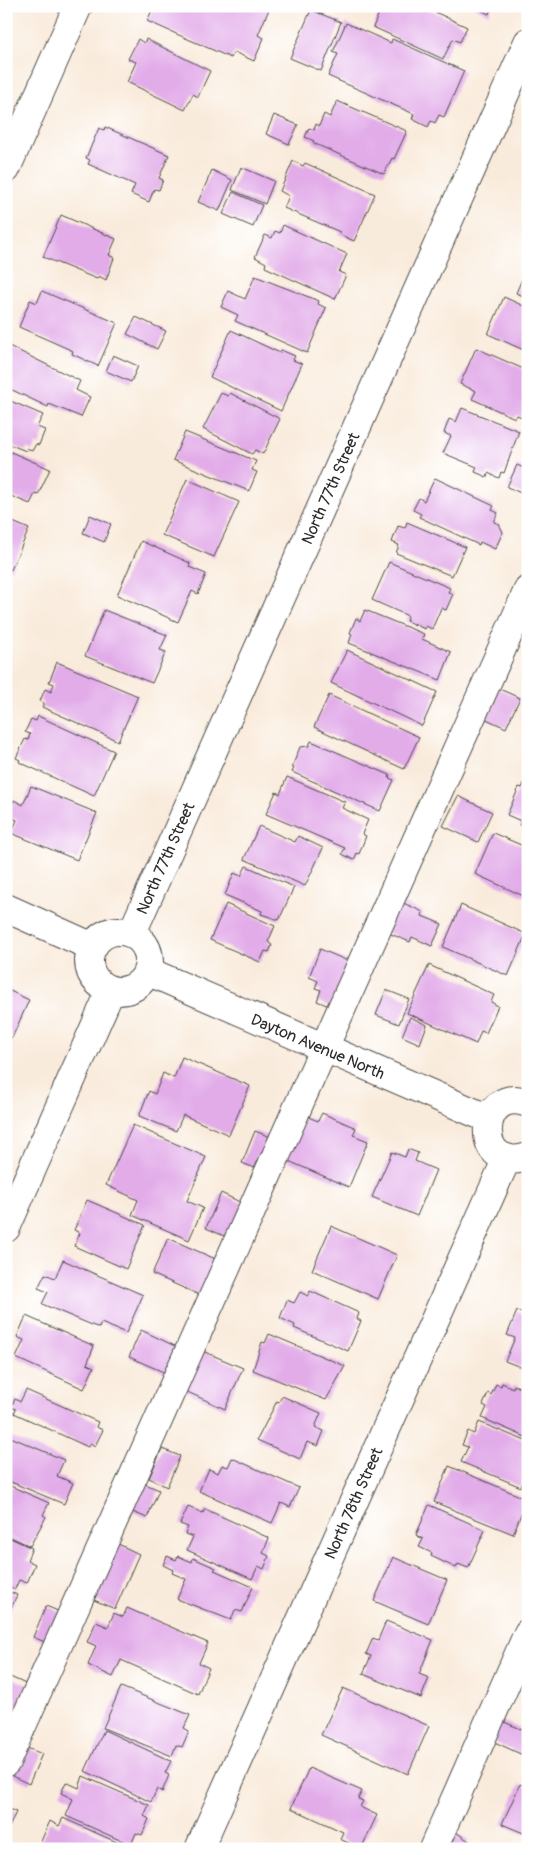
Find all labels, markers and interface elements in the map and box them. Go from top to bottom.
street label: North 77th Street [297,429,365,547]
street label: North 77th Street [132,799,200,917]
street label: Dayton Avenue North [248,1010,388,1084]
street label: North 78th Street [320,1444,388,1562]

